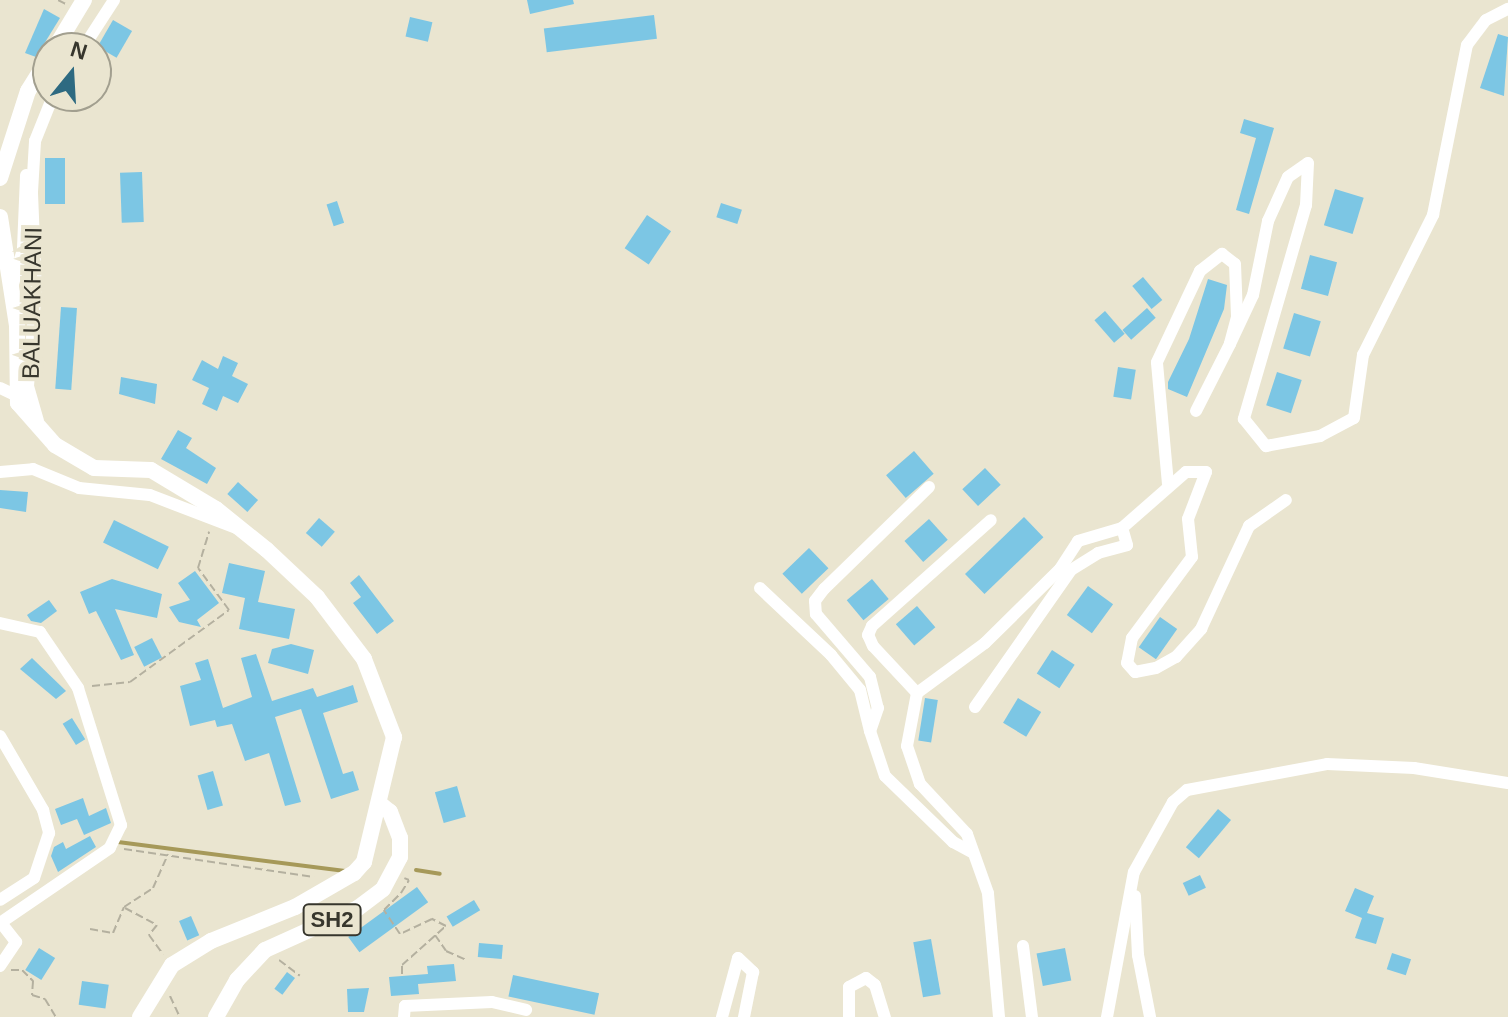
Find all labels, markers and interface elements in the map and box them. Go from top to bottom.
north arrow [32,32,112,112]
text: N [68,36,90,65]
street label: BALUAKHANI [16,227,48,379]
road number: SH2 [302,902,362,938]

